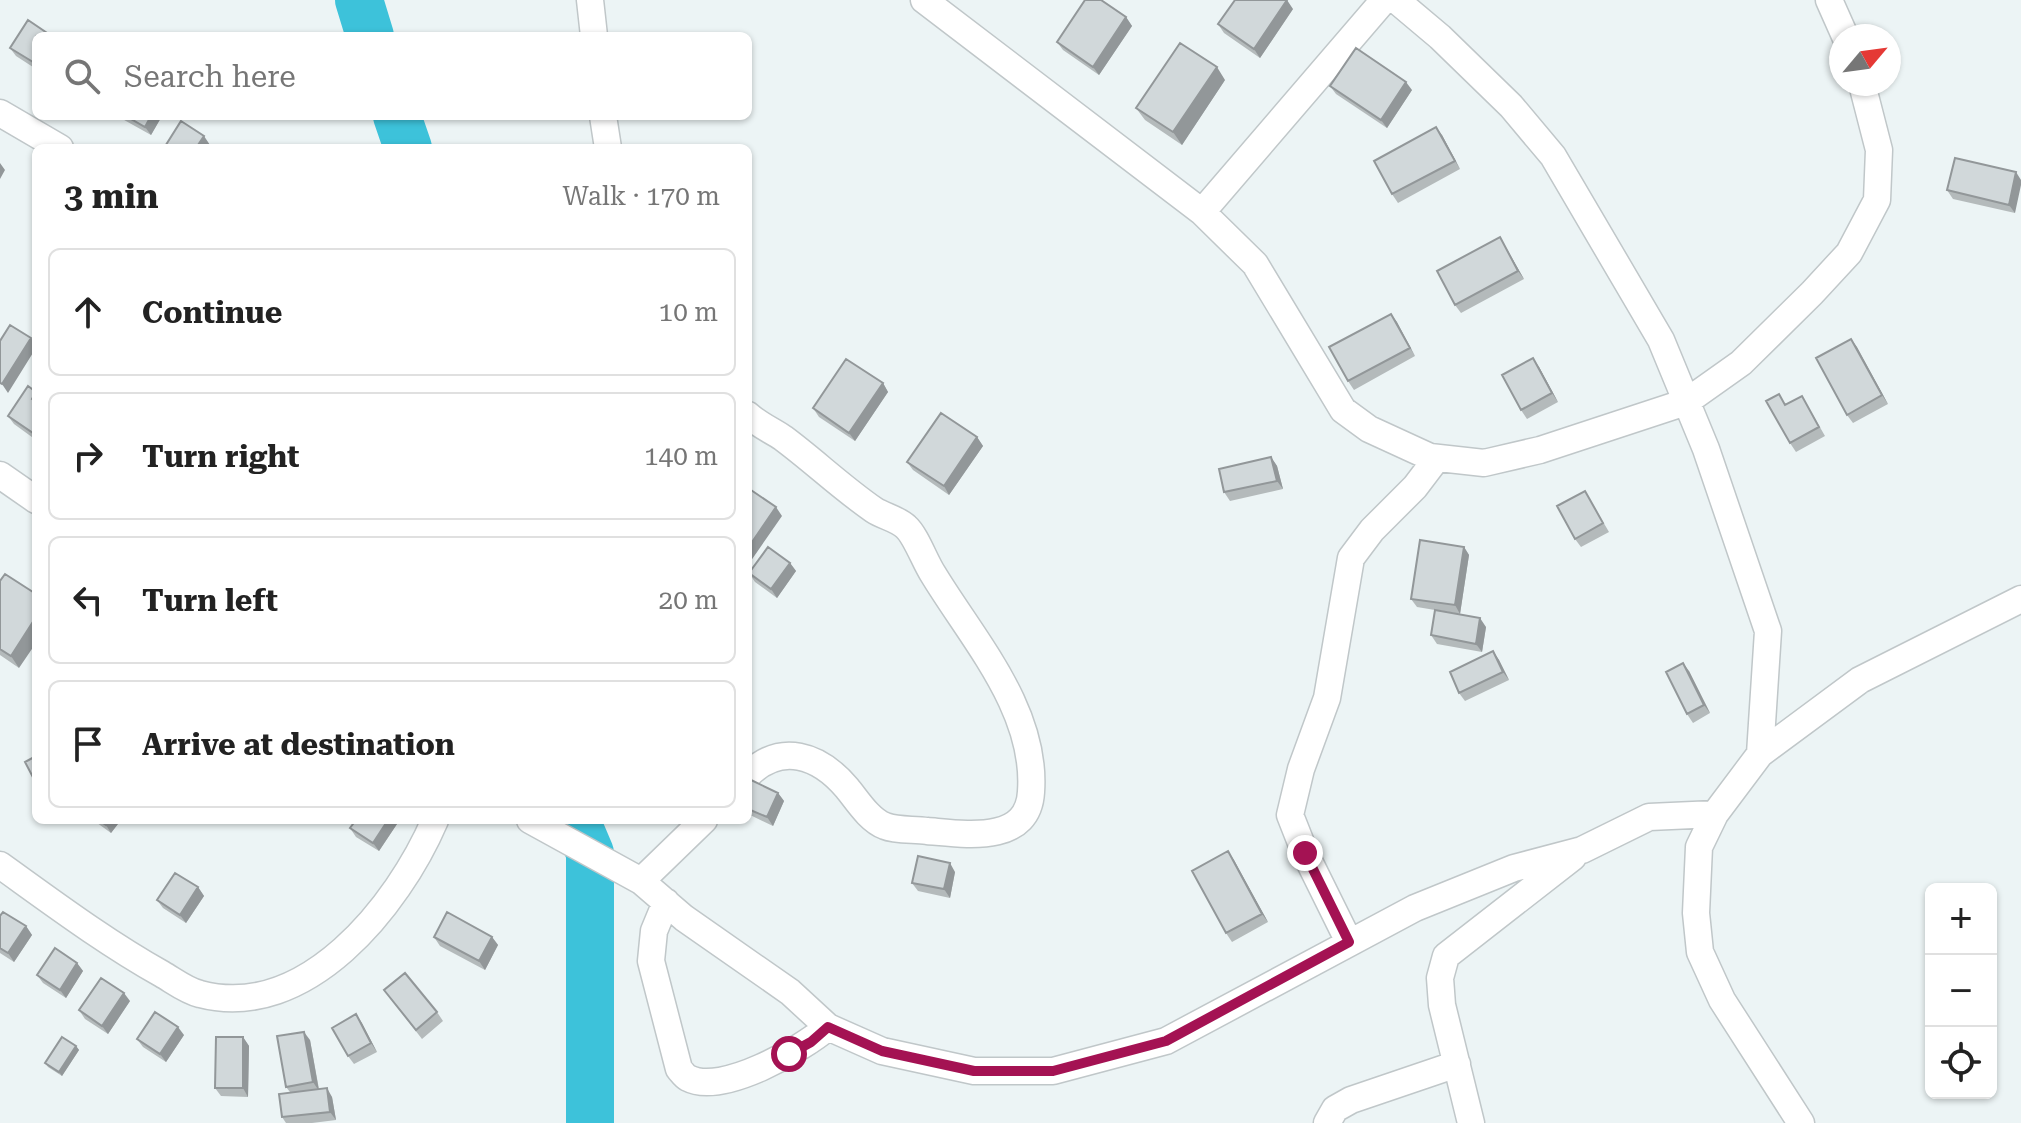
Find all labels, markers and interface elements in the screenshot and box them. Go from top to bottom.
north arrow [1829,24,1901,96]
search box [32,32,752,120]
icon: search [60,54,104,98]
text: Search here [124,59,296,94]
text: 3 min [64,176,159,216]
text: Walk · 170 m [562,181,720,211]
icon: ahead [66,290,110,334]
text: Continue [142,295,282,330]
text: 10 m [659,297,718,327]
icon: right [66,434,110,478]
text: Turn right [142,439,299,474]
text: 140 m [644,441,718,471]
icon: left [66,578,110,622]
text: Turn left [142,583,278,618]
text: 20 m [659,585,718,615]
icon: arrive [66,722,110,766]
text: Arrive at destination [142,727,455,762]
route end [1287,835,1323,871]
map controls [1925,883,1997,1099]
button: + [1925,883,1997,955]
button: − [1925,955,1997,1027]
button: locate [1925,1027,1997,1099]
route start [771,1036,807,1072]

